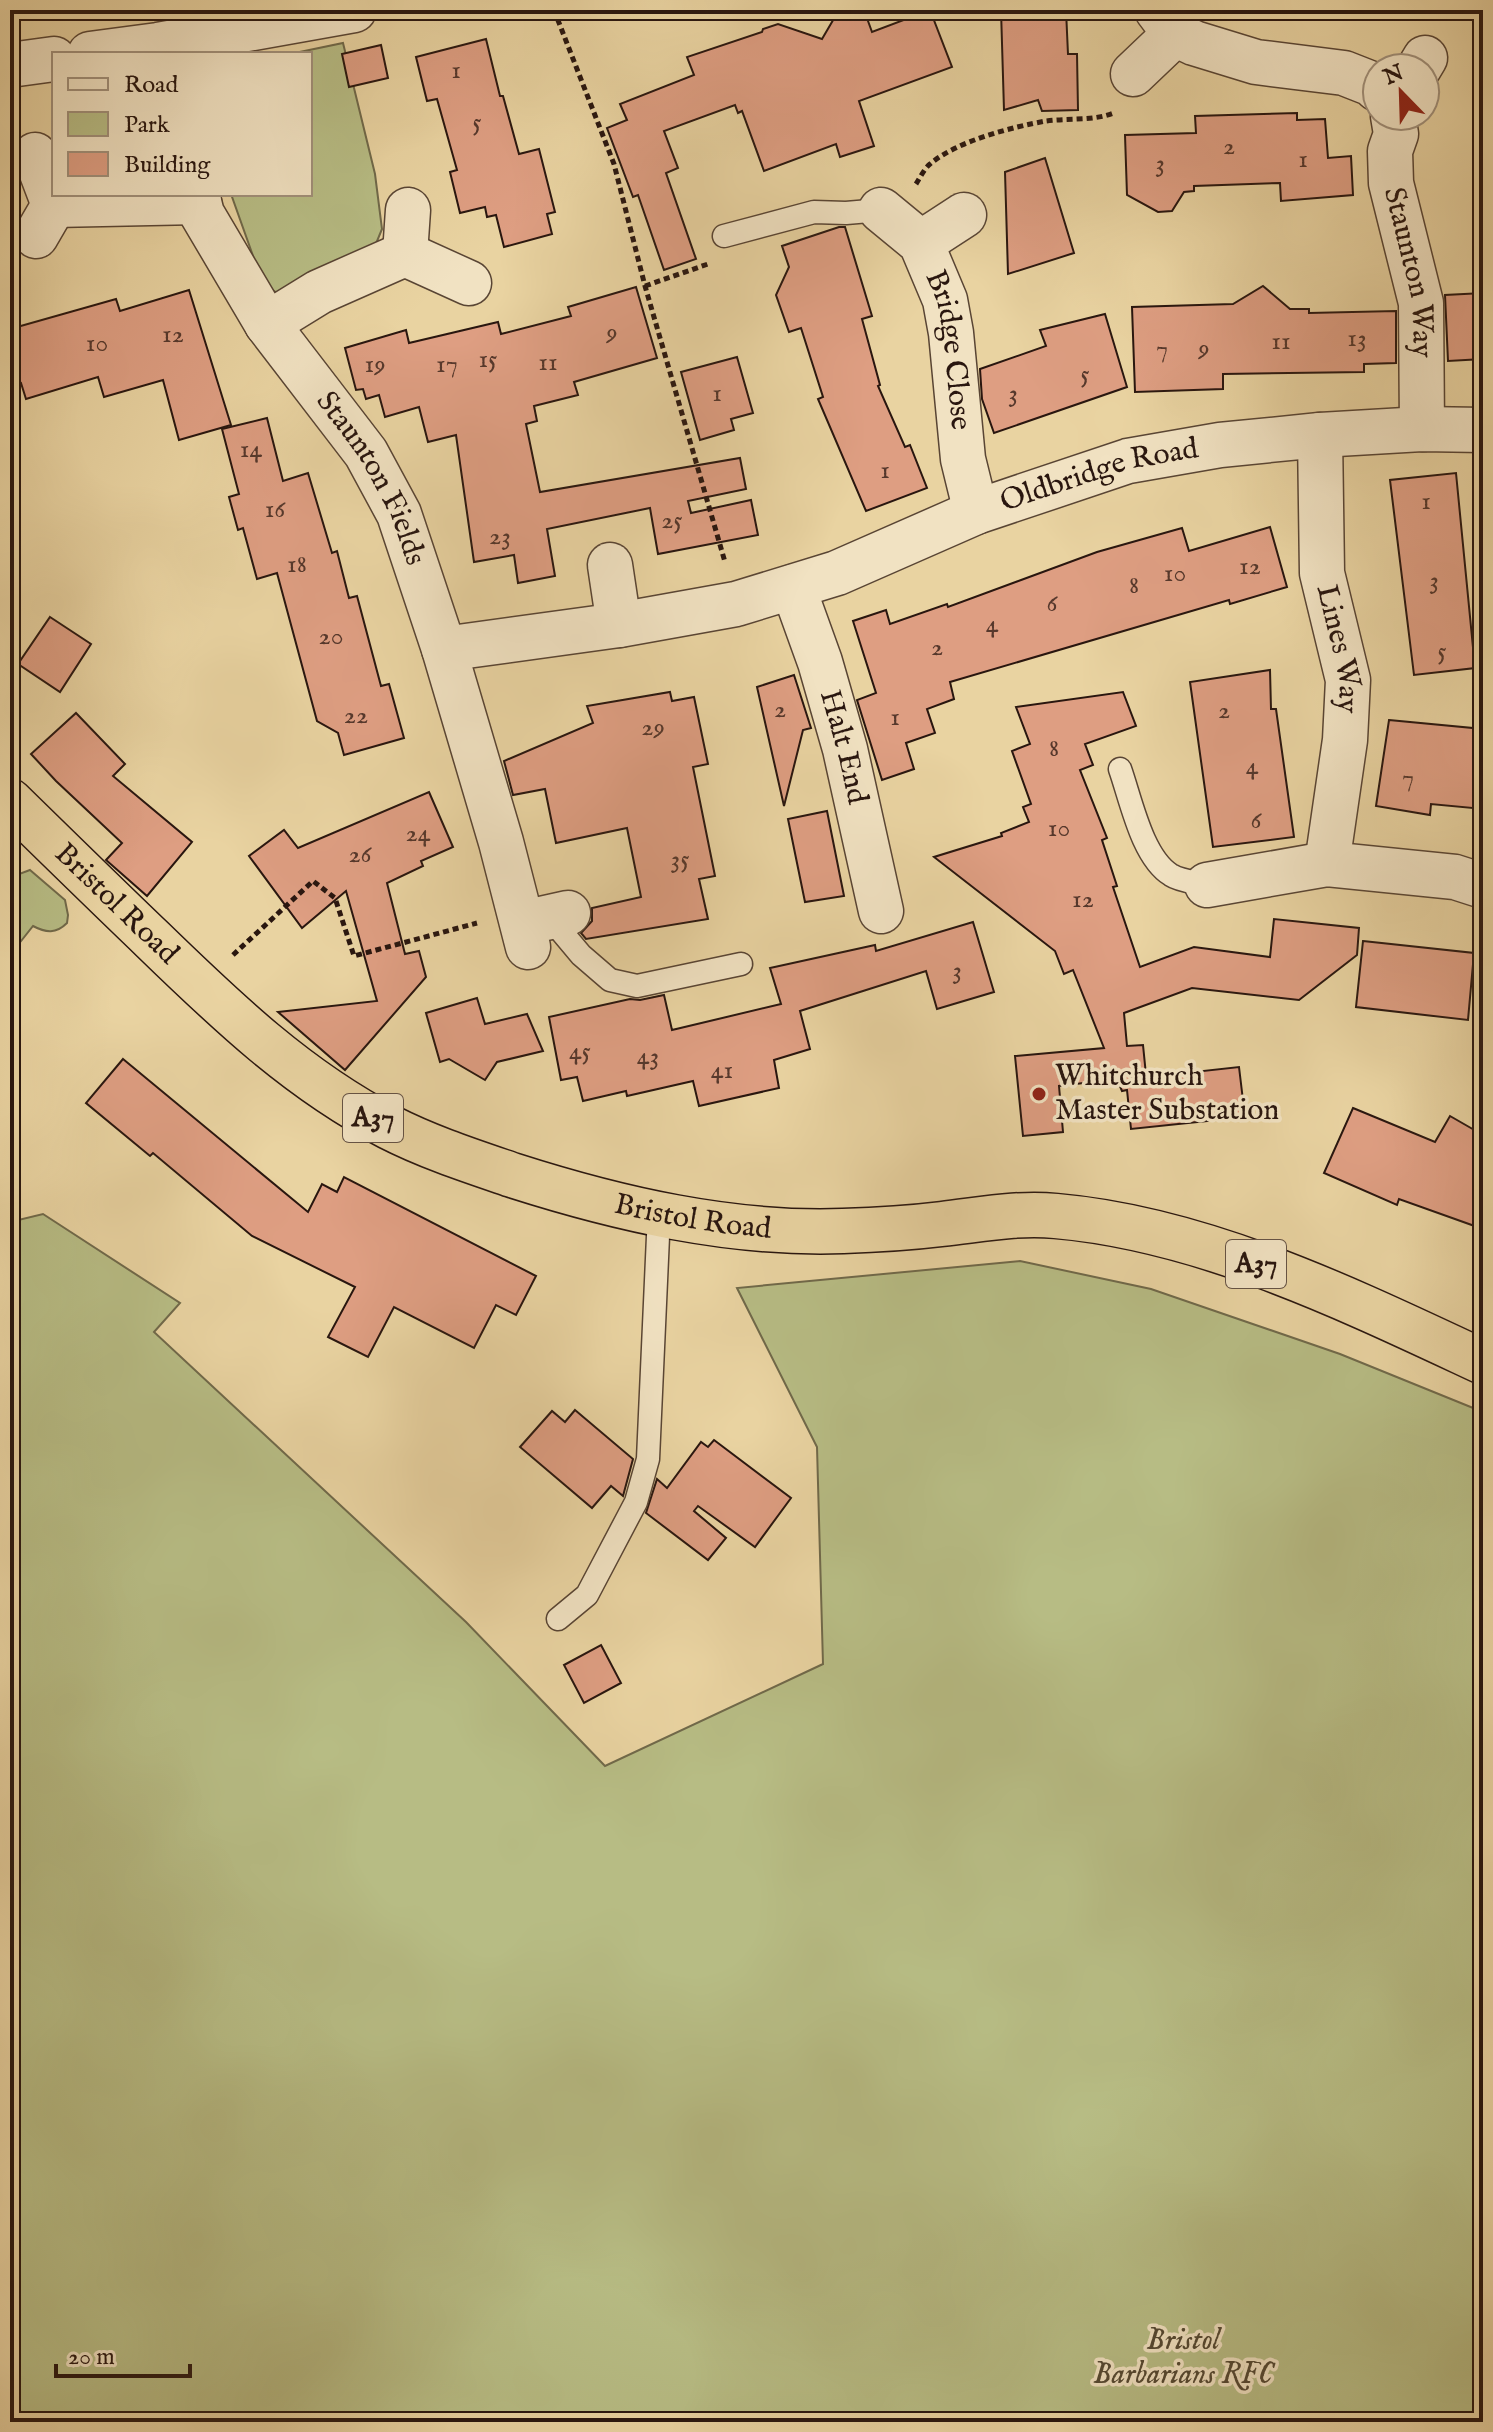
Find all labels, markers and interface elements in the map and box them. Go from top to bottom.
legend [52,52,312,196]
north arrow [1361,52,1441,132]
house number: 1 [451,54,461,87]
text: N [1379,59,1408,92]
text: Road [124,70,178,101]
house number: 5 [472,106,482,139]
text: Park [124,110,170,141]
house number: 2 [1223,130,1235,163]
house number: 1 [1298,143,1308,176]
house number: 3 [1155,147,1165,180]
text: Building [124,150,211,181]
street label: Staunton Way [1374,183,1440,358]
street label: Bridge Close [916,265,979,432]
house number: 9 [605,316,618,349]
house number: 12 [162,318,184,351]
house number: 13 [1347,322,1367,355]
house number: 11 [1271,325,1291,358]
house number: 10 [86,327,108,360]
house number: 9 [1197,332,1210,365]
house number: 7 [1156,333,1168,366]
house number: 15 [478,343,498,376]
house number: 11 [538,346,558,379]
house number: 19 [364,348,386,381]
house number: 17 [436,348,458,381]
house number: 5 [1080,358,1090,391]
house number: 1 [712,377,722,410]
house number: 3 [1008,377,1018,410]
street label: Staunton Fields [307,384,434,570]
street label: Oldbridge Road [995,430,1202,521]
house number: 14 [240,433,262,466]
house number: 1 [880,454,890,487]
house number: 1 [1421,485,1431,518]
house number: 16 [265,493,286,526]
house number: 25 [661,504,683,537]
house number: 23 [489,520,511,553]
house number: 18 [287,548,307,581]
house number: 12 [1239,550,1261,583]
house number: 10 [1164,557,1186,590]
house number: 3 [1429,564,1439,597]
house number: 8 [1129,569,1139,602]
street label: Lines Way [1307,581,1369,714]
house number: 6 [1047,587,1059,620]
house number: 4 [986,608,999,641]
house number: 20 [319,620,343,653]
house number: 2 [931,631,943,664]
house number: 5 [1437,635,1447,668]
street label: Halt End [810,686,876,809]
house number: 2 [774,693,786,726]
house number: 2 [1218,694,1230,727]
house number: 22 [344,699,368,732]
house number: 1 [890,701,900,734]
house number: 29 [641,711,665,744]
house number: 8 [1049,732,1059,765]
house number: 4 [1246,750,1259,783]
house number: 7 [1402,762,1414,795]
house number: 6 [1251,804,1263,837]
house number: 10 [1048,812,1070,845]
house number: 24 [406,817,431,850]
street label: Bristol Road [46,835,187,974]
house number: 26 [348,838,373,871]
house number: 35 [670,843,690,876]
house number: 12 [1072,883,1094,916]
house number: 3 [952,954,962,987]
house number: 45 [569,1035,591,1068]
house number: 43 [637,1040,659,1073]
house number: 41 [711,1054,733,1087]
place label: Whitchurch Master Substation [1055,1058,1279,1130]
marker: Whitchurch Master Substation [1030,1085,1048,1103]
road number: A37 [343,1094,403,1142]
street label: Bristol Road [611,1186,774,1249]
road number: A37 [1226,1240,1286,1288]
park label: Bristol Barbarians RFC [1093,2322,1276,2394]
scale bar [56,2328,190,2378]
text: 20 m [68,2342,115,2373]

